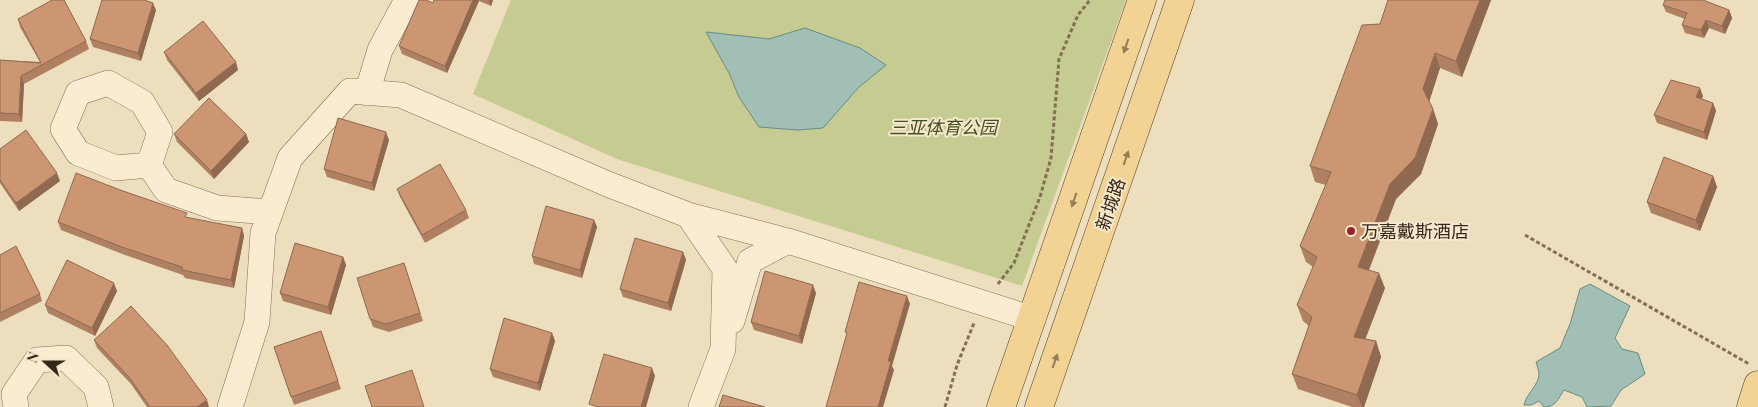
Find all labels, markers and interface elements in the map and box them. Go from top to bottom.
one-way arrow [1122,39,1130,54]
park label: 三亚体育公园 [889,115,1000,139]
one-way arrow [1122,150,1130,165]
street label: 新城路 [1090,175,1130,233]
one-way arrow [1070,193,1078,208]
place label: 万嘉戴斯酒店 [1361,219,1469,243]
marker: 万嘉戴斯酒店 [1345,225,1357,237]
north arrow [20,337,70,387]
text: N [22,349,43,365]
one-way arrow [1052,353,1060,368]

